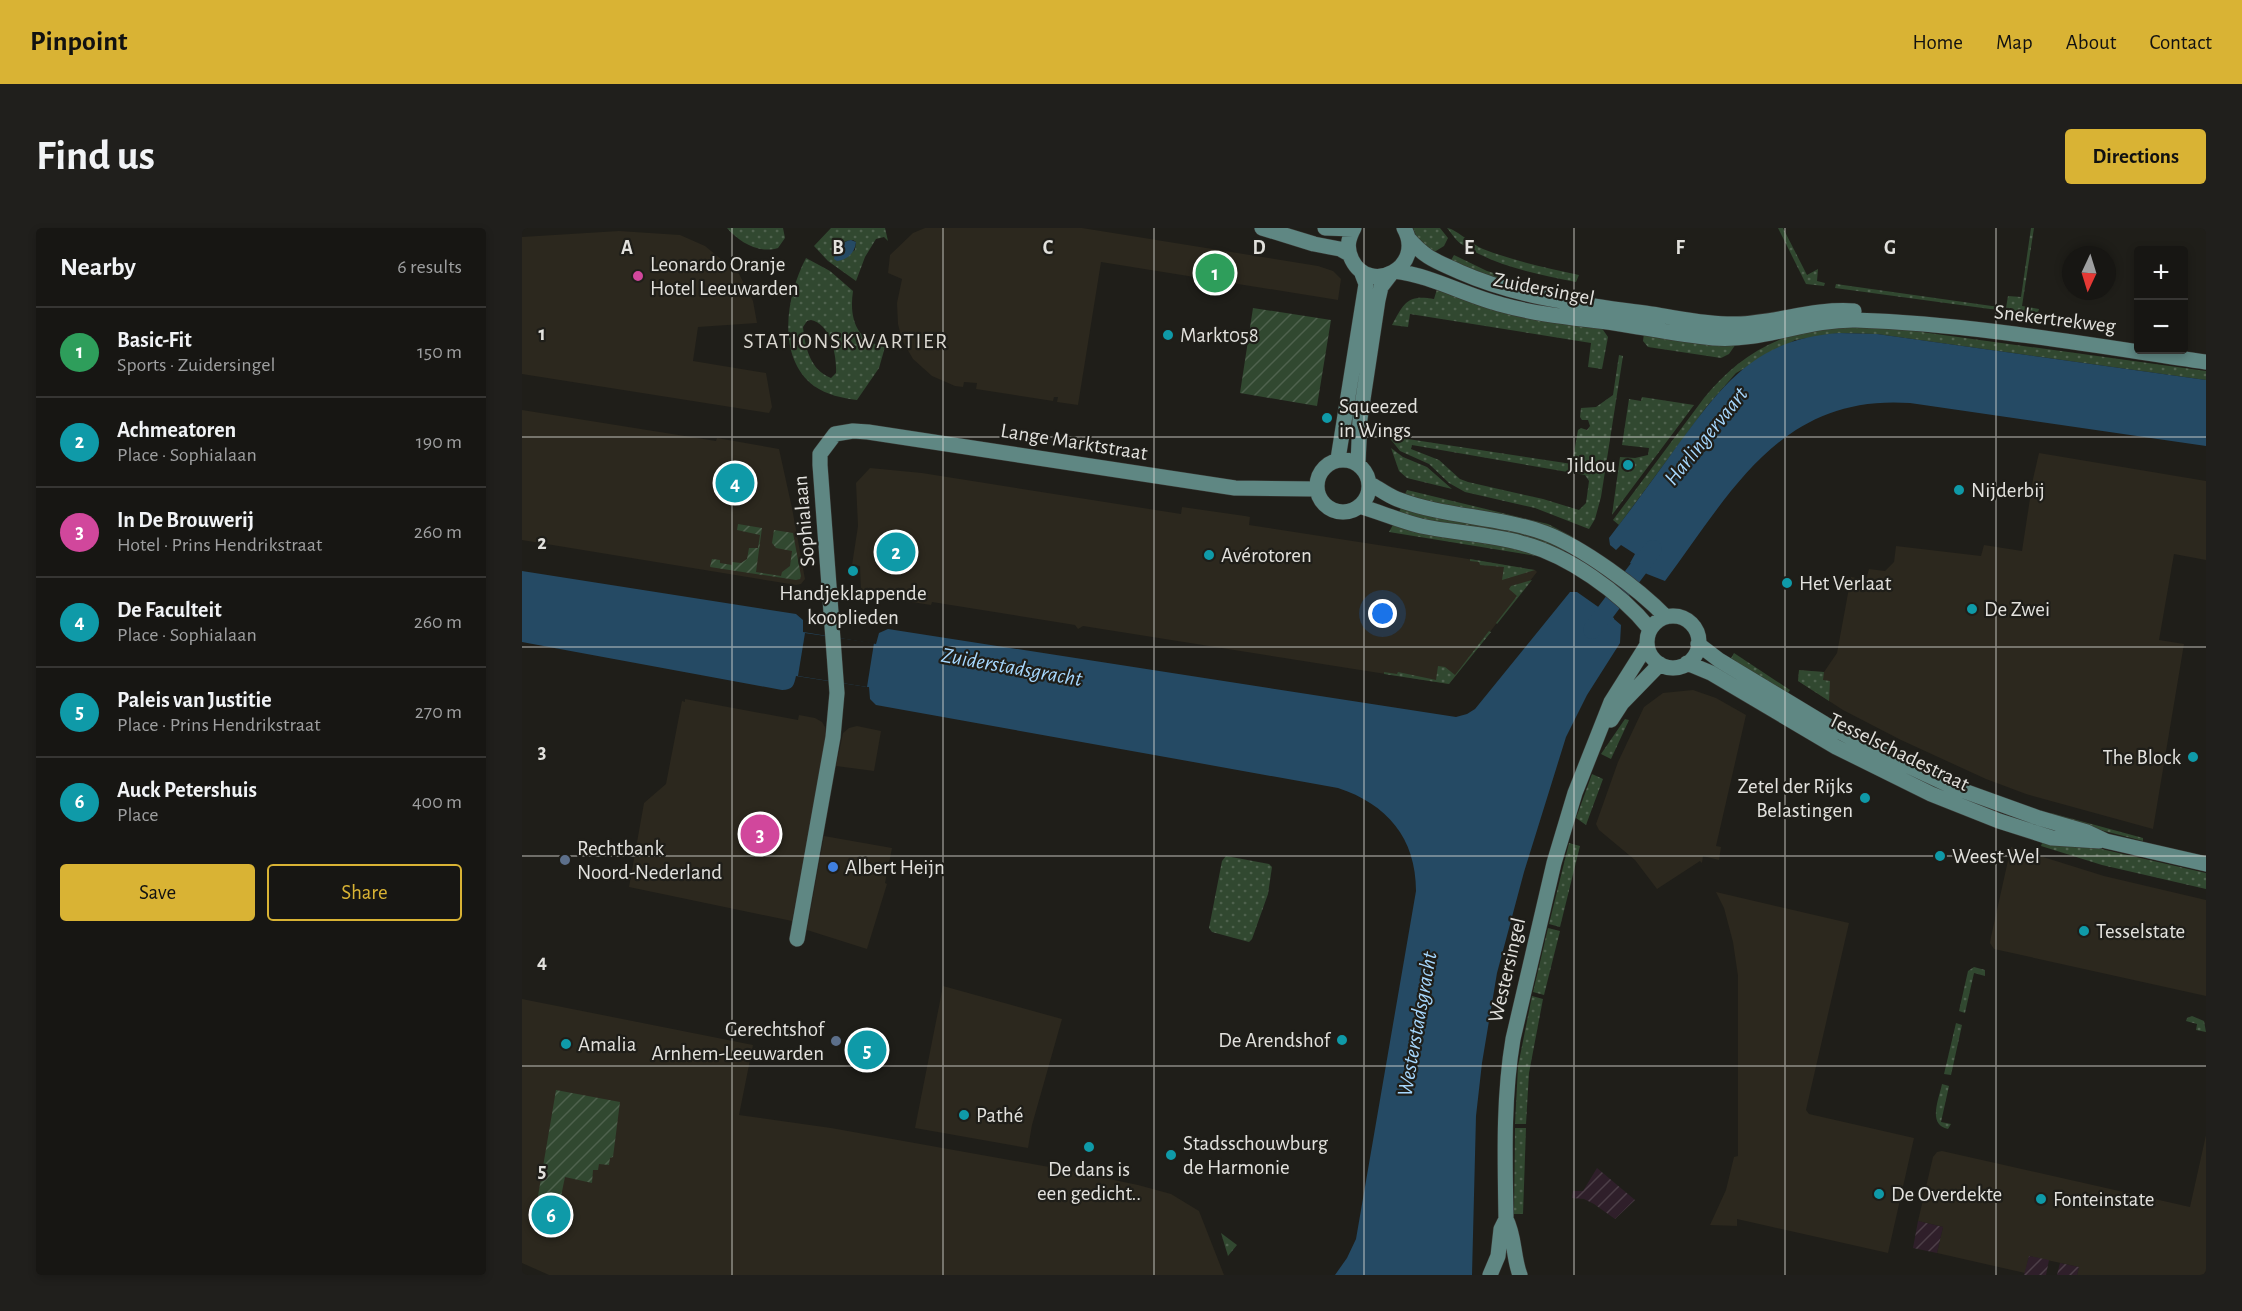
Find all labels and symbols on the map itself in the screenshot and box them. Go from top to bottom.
text: A [621,238,633,258]
text: B [832,238,844,258]
text: C [1043,238,1054,258]
text: D [1252,238,1266,258]
text: E [1464,238,1474,258]
text: F [1675,238,1685,258]
text: G [1884,238,1896,258]
north arrow [2062,246,2116,300]
pin: 1 [1196,250,1234,296]
place label: Leonardo Oranje Hotel Leeuwarden [650,254,799,299]
marker: Leonardo Oranje Hotel Leeuwarden [631,269,645,283]
street label: Zuidersingel [1492,269,1596,309]
street label: Snekertrekweg [1993,301,2118,337]
text: 1 [538,324,546,344]
place label: Markt058 [1180,325,1259,346]
marker: Markt058 [1161,328,1175,342]
district label: STATIONSKWARTIER [743,330,949,352]
water label: Harlingervaart [1660,382,1752,489]
place label: Squeezed in Wings [1339,396,1418,441]
marker: Squeezed in Wings [1320,411,1334,425]
street label: Lange Marktstraat [999,420,1149,464]
place label: Jildou [1567,455,1616,476]
marker: Jildou [1621,458,1635,472]
pin: 4 [716,460,754,506]
street label: Sophialaan [790,475,818,567]
place label: Nijderbij [1971,480,2045,501]
marker: Nijderbij [1952,483,1966,497]
pin: 2 [876,530,916,574]
text: 2 [537,533,547,553]
place label: Avérotoren [1221,545,1312,566]
marker: Avérotoren [1202,548,1216,562]
marker: Handjeklappende kooplieden [846,564,860,578]
place label: Het Verlaat [1799,573,1892,594]
marker: Het Verlaat [1780,576,1794,590]
place label: Handjeklappende kooplieden [779,583,927,628]
your location [1368,599,1397,628]
place label: De Zwei [1984,599,2050,620]
marker: De Zwei [1965,602,1979,616]
water label: Zuiderstadsgracht [940,644,1085,690]
street label: Tesselschadestraat [1826,709,1973,795]
text: 3 [538,742,546,762]
place label: The Block [2102,747,2181,768]
marker: The Block [2186,750,2200,764]
place label: Zetel der Rijks Belastingen [1738,776,1853,821]
marker: Zetel der Rijks Belastingen [1858,791,1872,805]
pin: 3 [740,812,780,856]
place label: Rechtbank Noord-Nederland [577,838,722,883]
place label: Weest Wel [1952,846,2040,867]
marker: Weest Wel [1933,849,1947,863]
marker: Rechtbank Noord-Nederland [558,853,572,867]
place label: Albert Heijn [845,857,945,878]
marker: Albert Heijn [826,860,840,874]
street label: Westersingel [1485,916,1529,1024]
place label: Tesselstate [2096,921,2185,942]
marker: Tesselstate [2077,924,2091,938]
water label: Westerstadsgracht [1393,949,1441,1098]
text: 4 [537,952,547,972]
place label: Gerechtshof Arnhem-Leeuwarden [652,1019,826,1064]
pin: 5 [848,1028,886,1072]
place label: De Arendshof [1218,1030,1332,1051]
marker: De Arendshof [1335,1033,1349,1047]
place label: Amalia [578,1034,637,1055]
marker: Gerechtshof Arnhem-Leeuwarden [829,1034,843,1048]
marker: Amalia [559,1037,573,1051]
place label: Pathé [976,1105,1023,1126]
marker: Pathé [957,1108,971,1122]
place label: Stadsschouwburg de Harmonie [1183,1133,1329,1178]
marker: De dans is een gedicht.. [1082,1140,1096,1154]
marker: Stadsschouwburg de Harmonie [1164,1148,1178,1162]
place label: De dans is een gedicht.. [1037,1159,1141,1204]
text: 5 [538,1161,546,1181]
place label: De Overdekte [1891,1184,2002,1205]
marker: De Overdekte [1872,1187,1886,1201]
place label: Fonteinstate [2053,1189,2155,1210]
pin: 6 [531,1192,570,1238]
marker: Fonteinstate [2034,1192,2048,1206]

